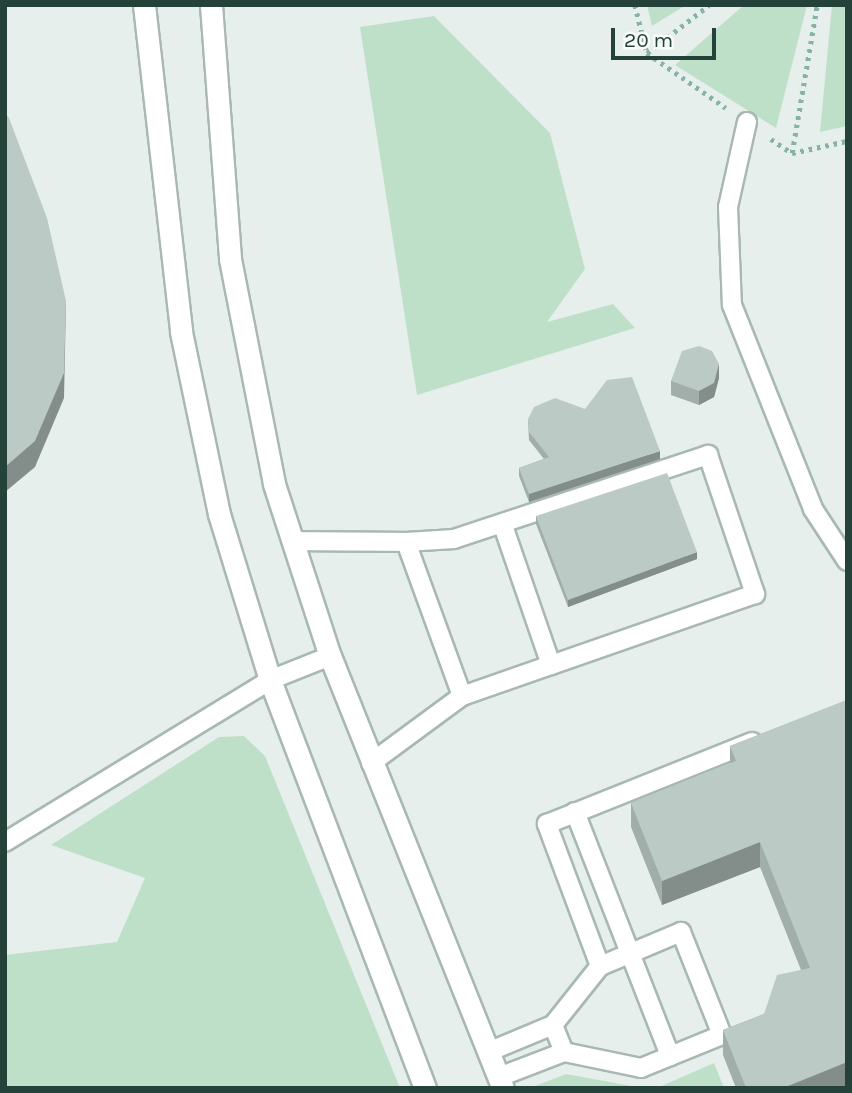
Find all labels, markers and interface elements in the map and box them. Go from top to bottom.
scale bar [614,14,719,58]
text: 20 m [624,28,673,52]

